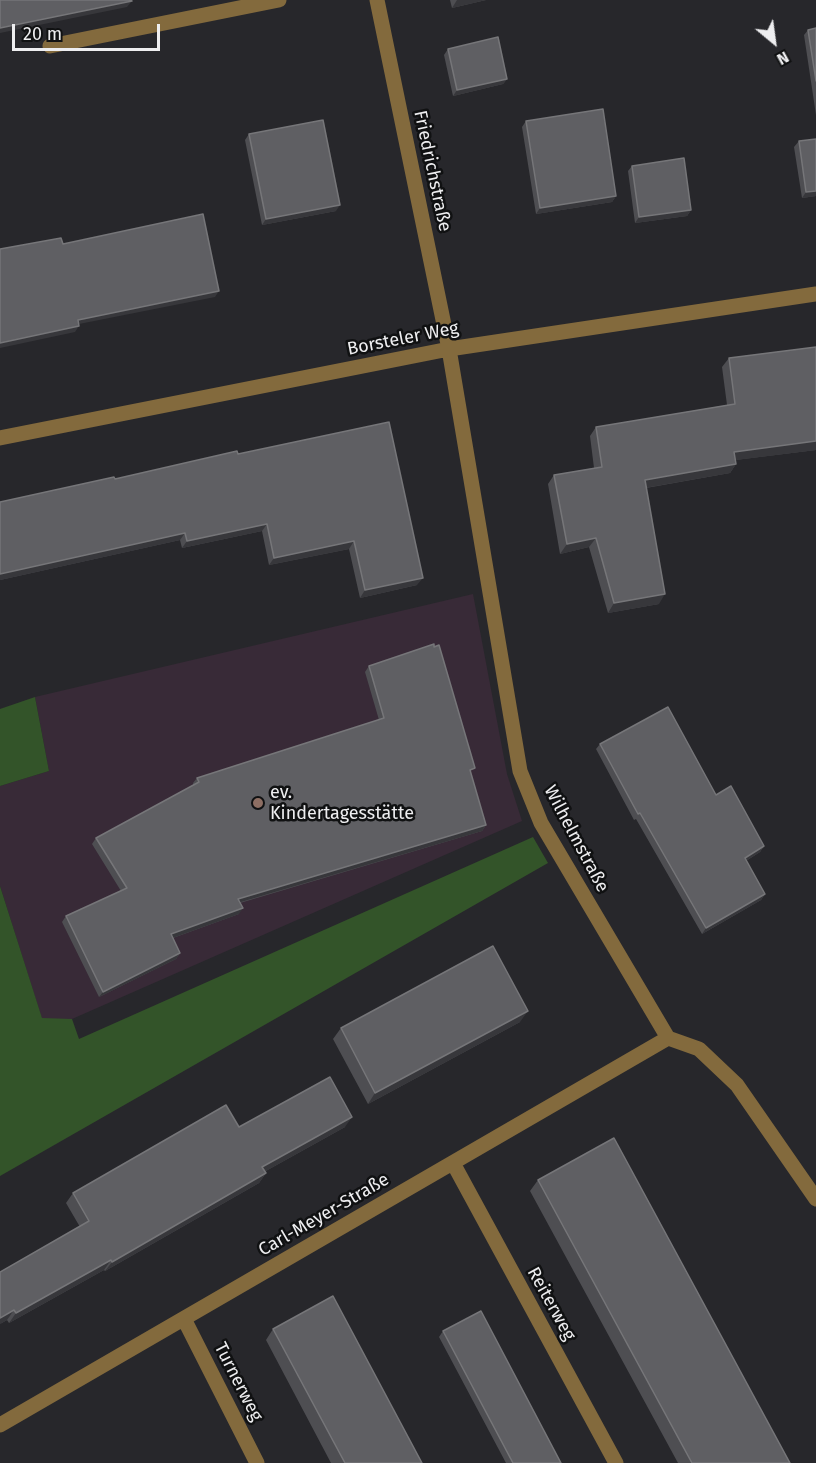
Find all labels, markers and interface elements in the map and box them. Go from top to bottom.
scale bar [15,12,164,50]
north arrow [744,12,804,72]
text: 20 m [23,23,62,45]
text: N [774,47,792,69]
street label: Friedrichstraße [409,108,455,234]
street label: Borsteler Weg [345,318,461,360]
place label: ev. Kindertagesstätte [270,782,414,824]
street label: Wilhelmstraße [539,782,613,896]
marker: ev. Kindertagesstätte [251,796,265,810]
street label: Carl-Meyer-Straße [255,1169,393,1261]
street label: Reiterweg [522,1264,580,1344]
street label: Turnerweg [209,1339,267,1425]

